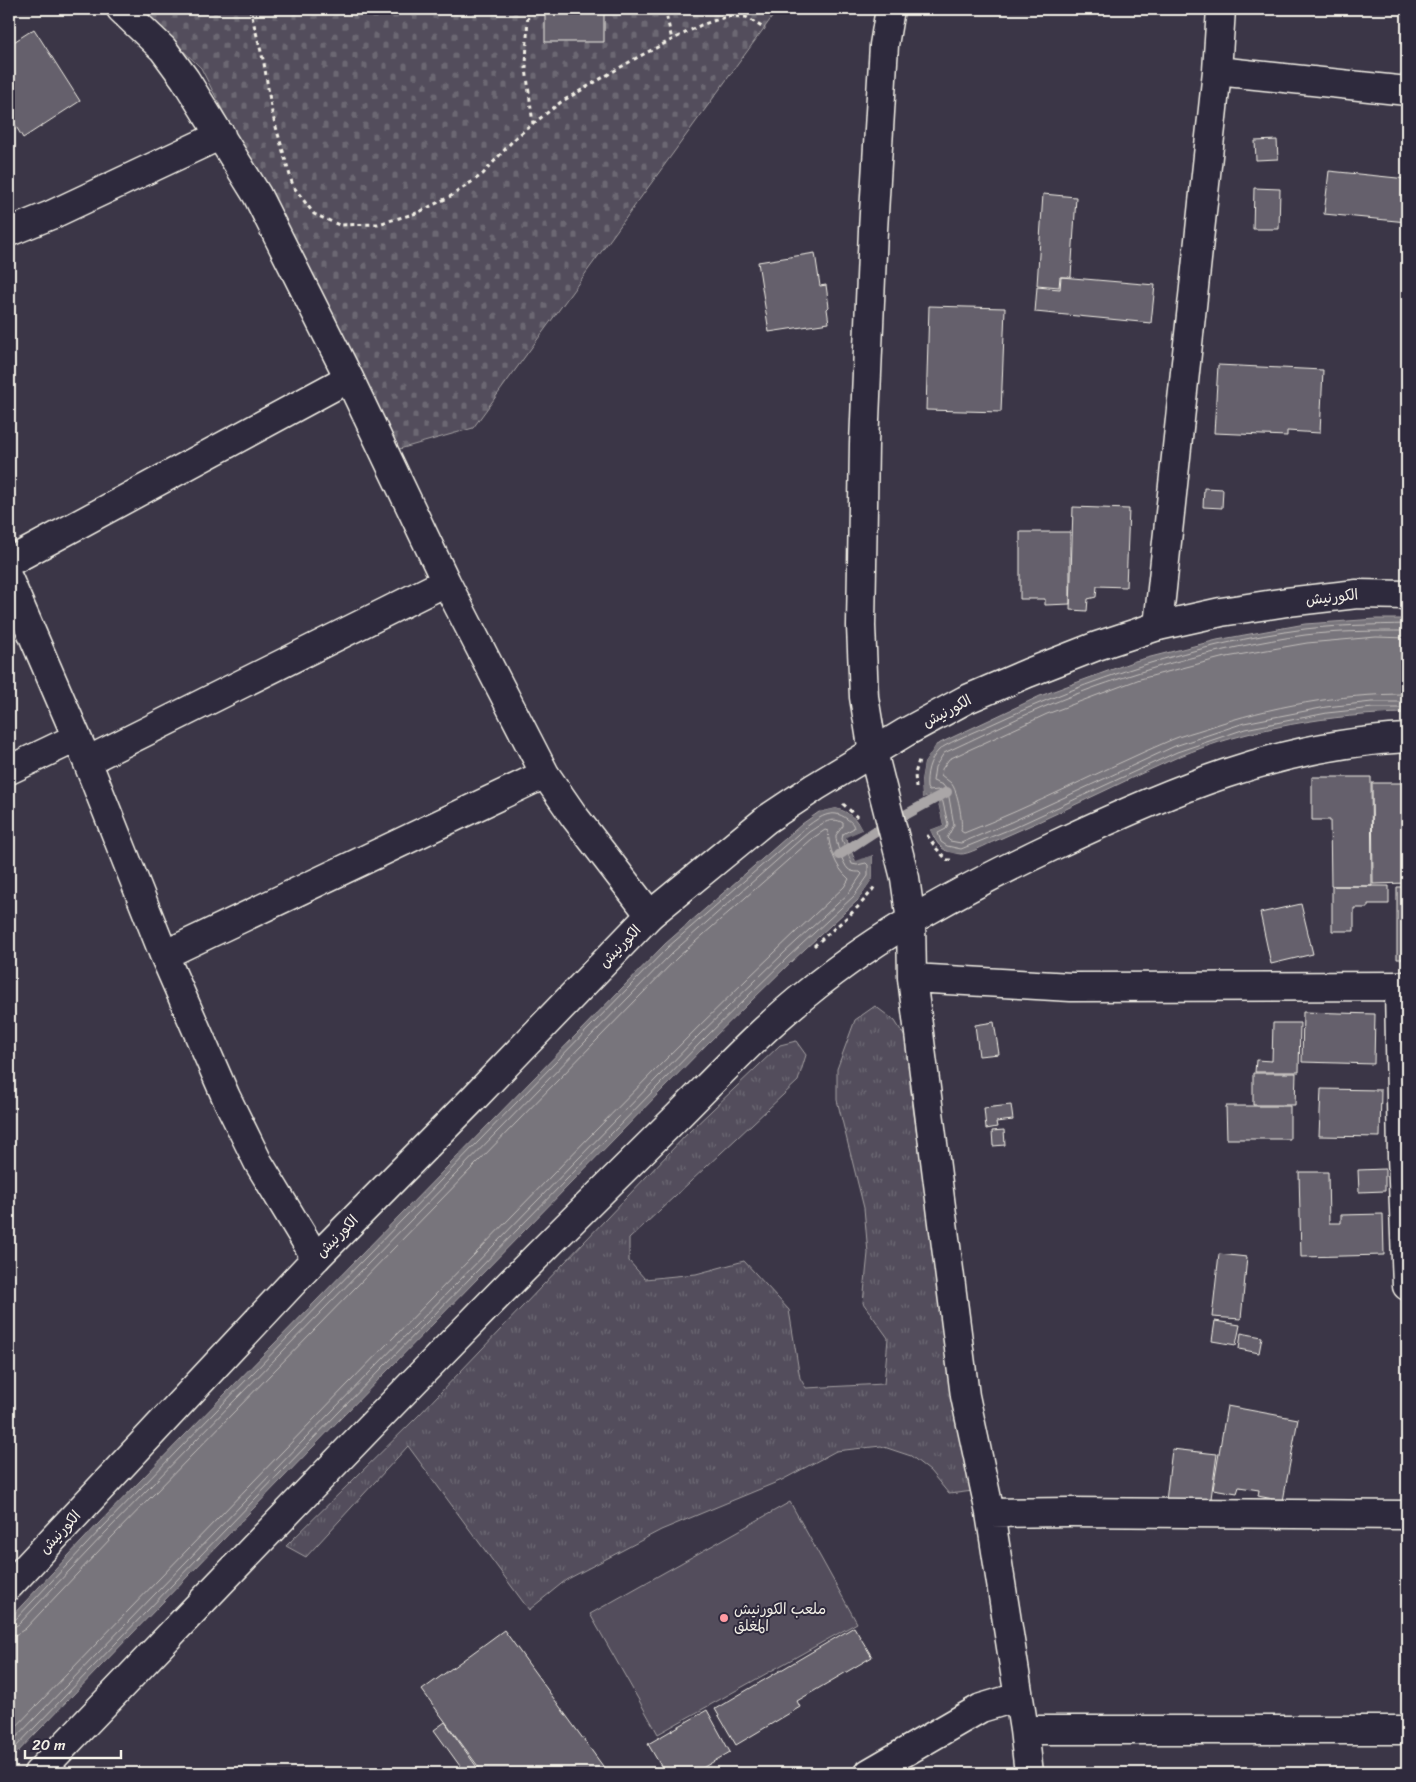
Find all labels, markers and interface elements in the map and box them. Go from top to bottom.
street label: الكورنيش [1304,581,1360,613]
street label: الكورنيش [918,687,976,735]
street label: الكورنيش [592,918,648,974]
street label: الكورنيش [309,1208,365,1264]
street label: الكورنيش [33,1504,87,1560]
place label: ملعب الكورنيش المغلق [734,1596,826,1639]
marker: ملعب الكورنيش المغلق [718,1612,730,1624]
scale bar [25,1727,121,1759]
text: 20 m [32,1732,66,1758]

